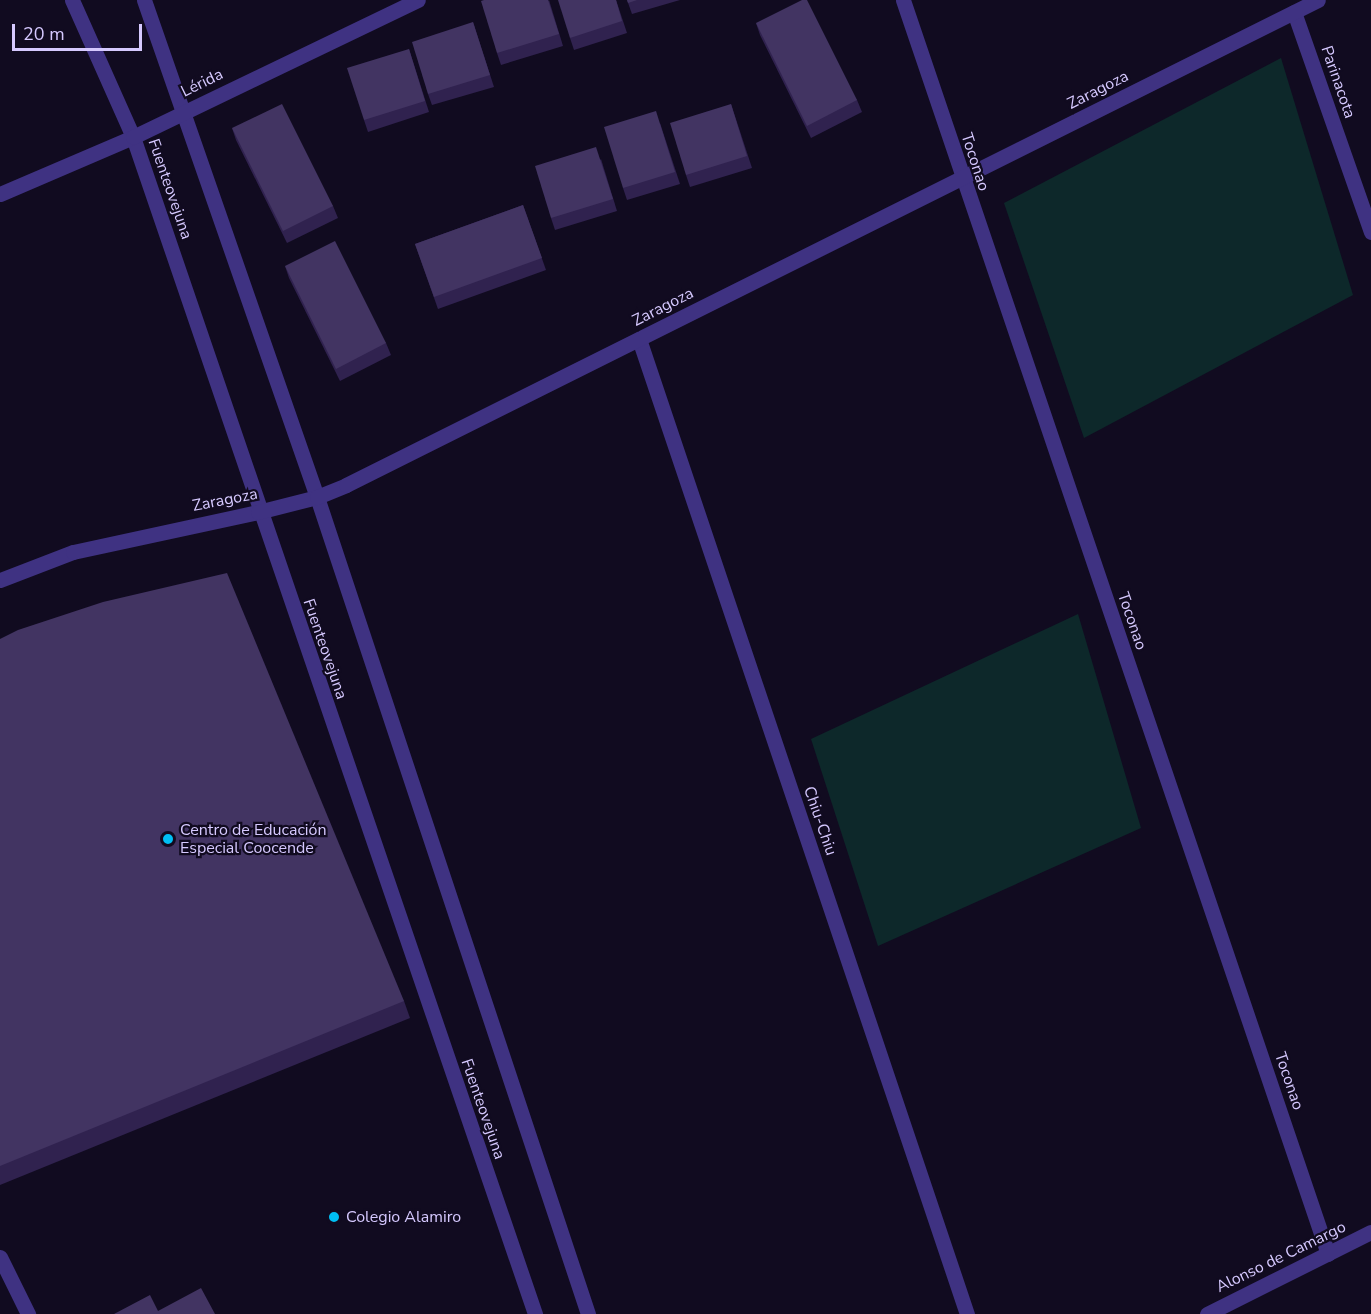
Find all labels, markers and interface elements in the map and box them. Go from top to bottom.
scale bar [15,12,146,50]
text: 20 m [23,22,65,46]
street label: Parinacota [1317,43,1359,121]
street label: Lérida [178,65,226,101]
street label: Zaragoza [1064,66,1132,114]
street label: Toconao [957,131,993,193]
street label: Fuenteovejuna [144,136,196,242]
street label: Zaragoza [629,283,697,331]
street label: Zaragoza [191,484,259,516]
street label: Toconao [1113,590,1151,652]
street label: Fuenteovejuna [299,596,351,702]
street label: Chiu-Chiu [799,784,841,858]
place label: Centro de Educación Especial Coocende [180,820,326,858]
marker: Centro de Educación Especial Coocende [161,832,175,846]
street label: Toconao [1270,1050,1308,1112]
street label: Fuenteovejuna [457,1056,509,1162]
place label: Colegio Alamiro [346,1207,461,1227]
marker: Colegio Alamiro [327,1210,341,1224]
street label: Alonso de Camargo [1213,1217,1349,1297]

